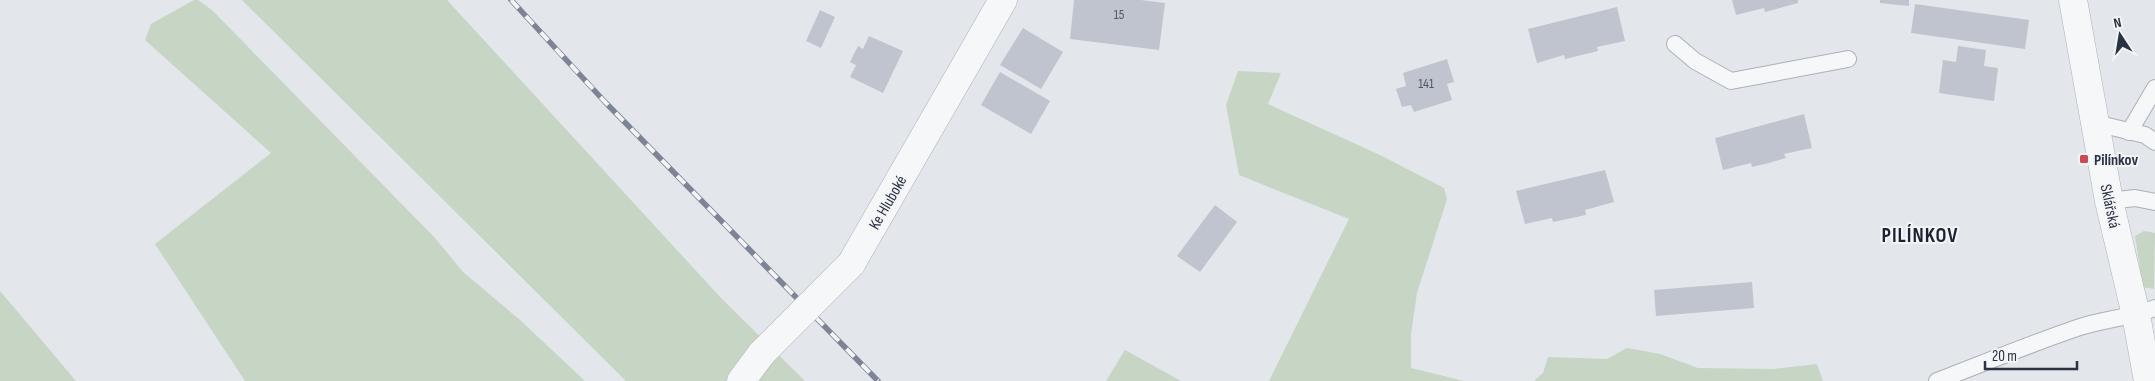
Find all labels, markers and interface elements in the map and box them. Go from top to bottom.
house number: 15 [1114,6,1125,23]
north arrow [2095,10,2145,60]
text: N [2112,14,2123,32]
house number: 141 [1418,75,1434,92]
place label: Pilínkov [2094,151,2138,170]
marker: Pilínkov [2078,153,2090,165]
street label: Ke Hluboké [865,172,911,233]
street label: Sklářská [2096,183,2123,230]
district label: PILÍNKOV [1881,223,1959,248]
scale bar [1985,338,2078,370]
text: 20 m [1992,347,2017,366]

